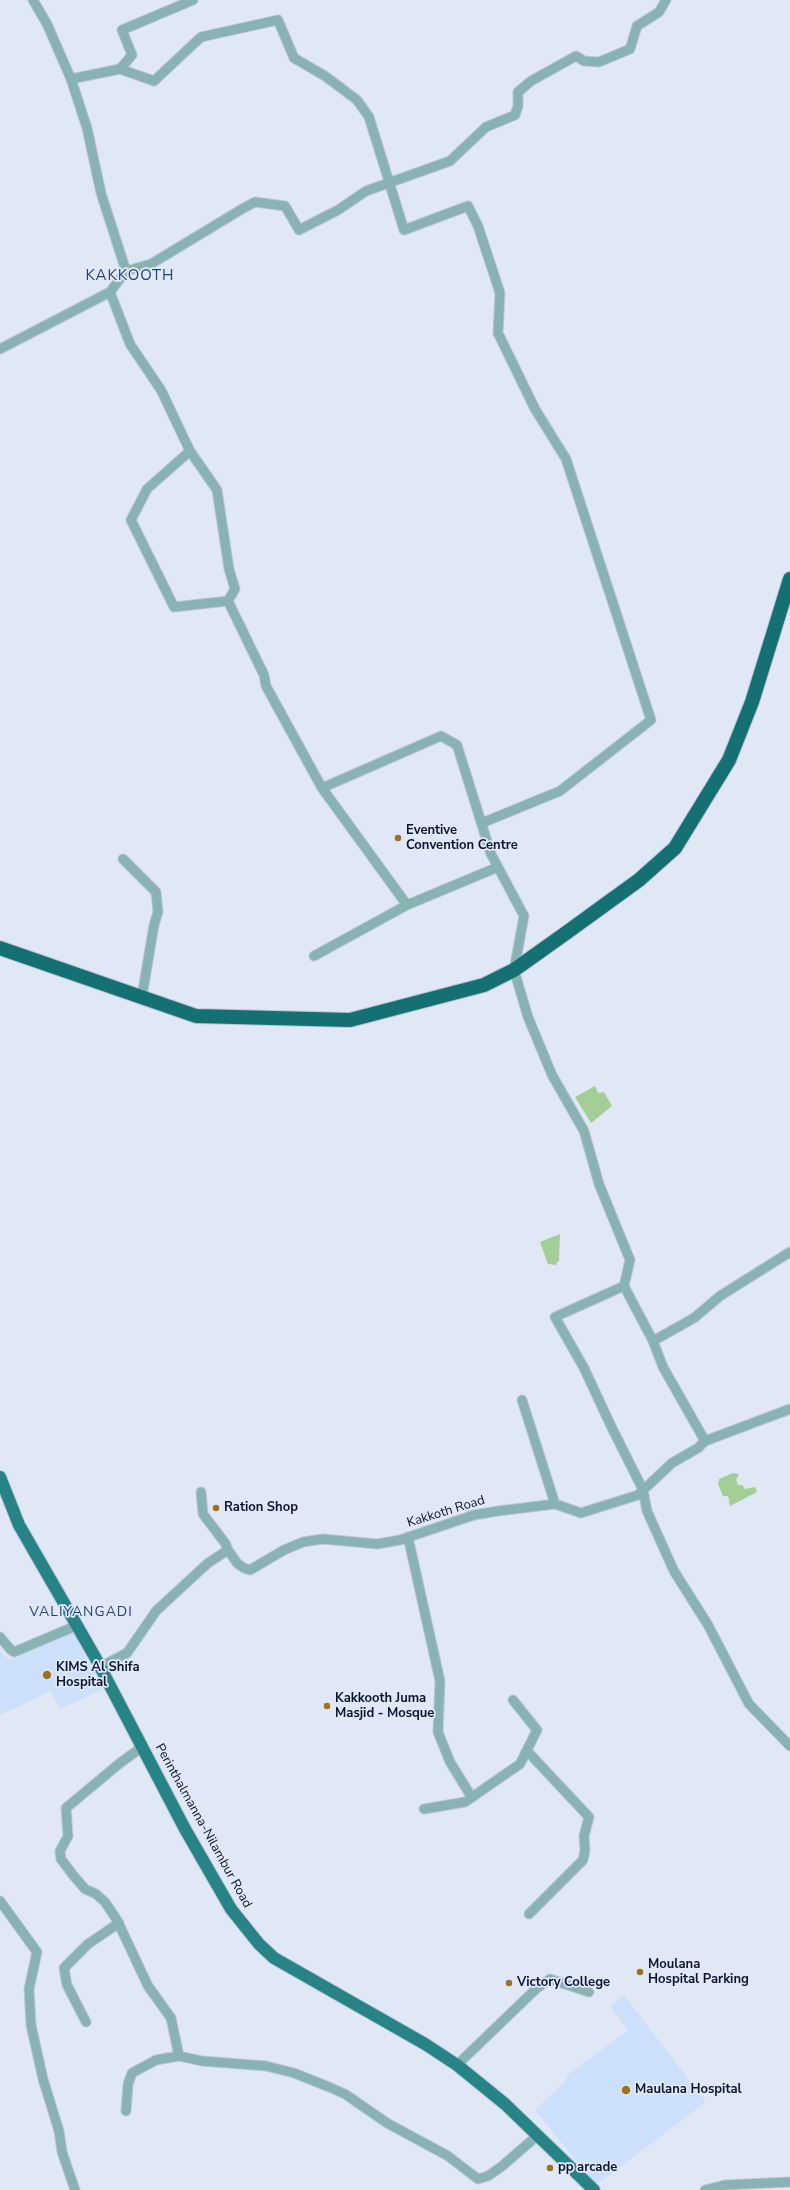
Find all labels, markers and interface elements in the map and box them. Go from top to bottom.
district label: KAKKOOTH [85,267,175,285]
place label: Eventive Convention Centre [406,823,518,854]
marker: Eventive Convention Centre [393,833,403,843]
street label: Kakkoth Road [405,1493,487,1531]
place label: Ration Shop [224,1500,298,1516]
marker: Ration Shop [211,1503,221,1513]
district label: VALIYANGADI [29,1605,133,1621]
place label: KIMS Al Shifa Hospital [56,1660,140,1691]
marker: KIMS Al Shifa Hospital [41,1669,53,1681]
place label: Kakkooth Juma Masjid - Mosque [335,1691,434,1722]
marker: Kakkooth Juma Masjid - Mosque [322,1701,332,1711]
street label: Perinthalmanna-Nilambur Road [151,1741,255,1911]
place label: Moulana Hospital Parking [648,1957,749,1988]
marker: Moulana Hospital Parking [635,1967,645,1977]
place label: Victory College [517,1975,610,1991]
marker: Victory College [504,1978,514,1988]
place label: Maulana Hospital [635,2082,742,2098]
marker: Maulana Hospital [620,2084,632,2096]
place label: pp arcade [558,2160,617,2176]
marker: pp arcade [545,2163,555,2173]

